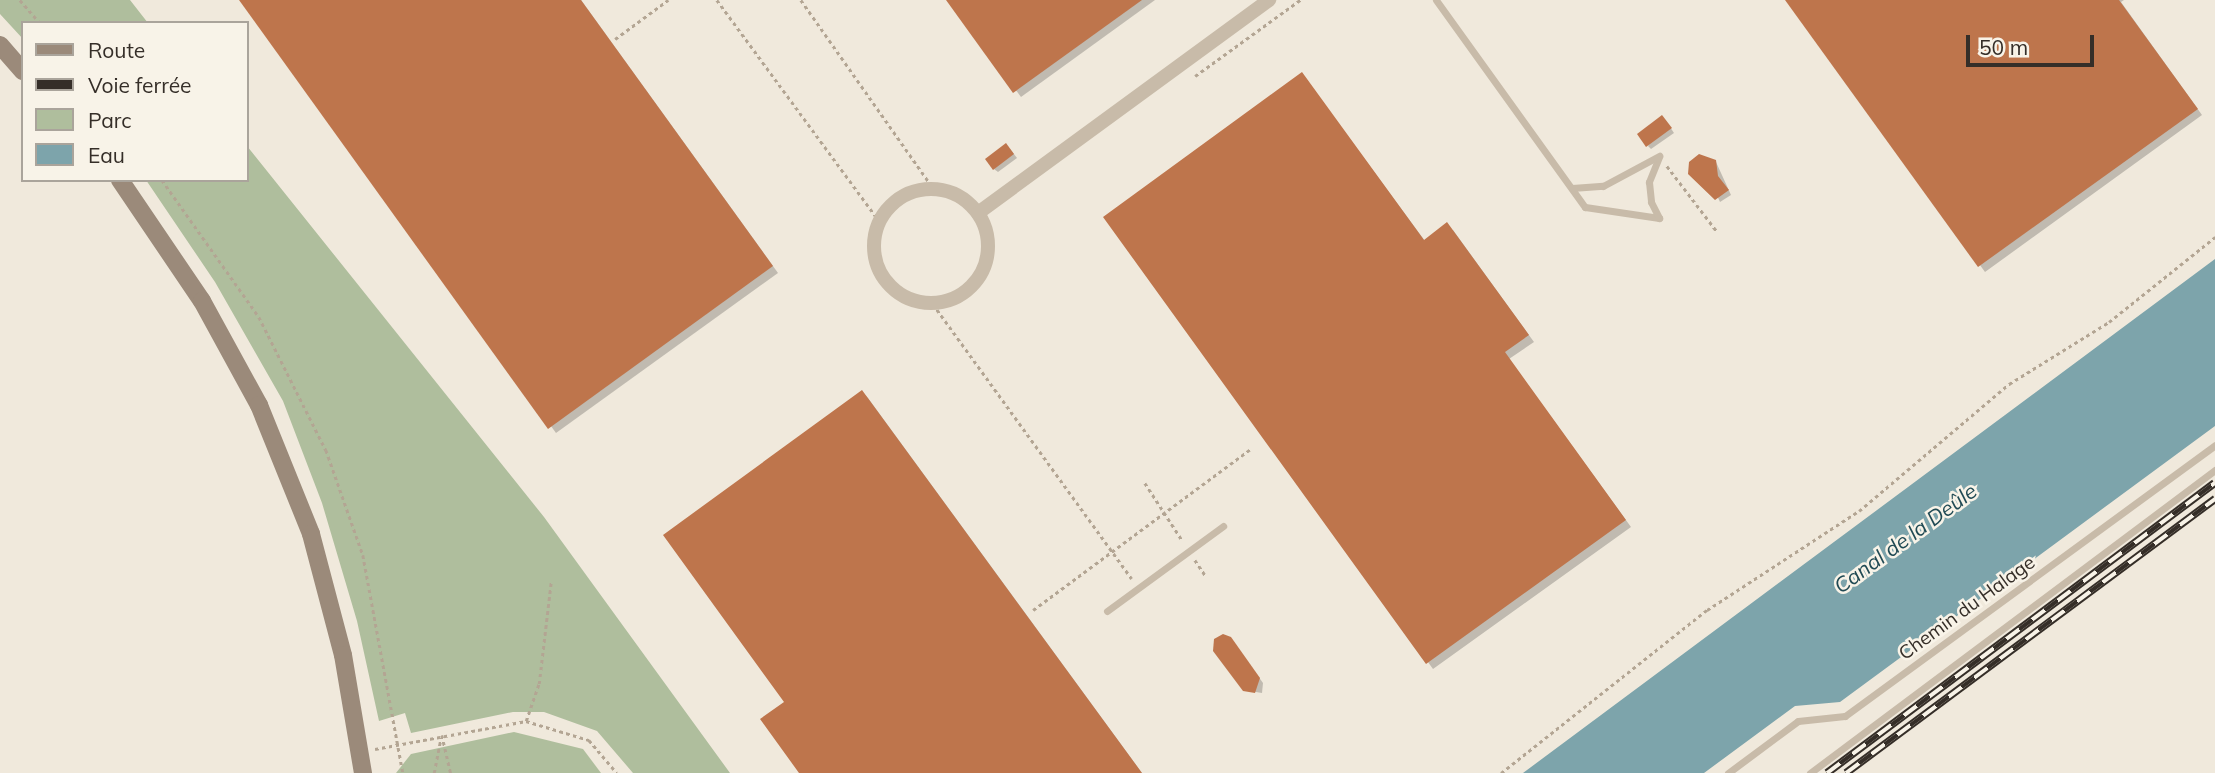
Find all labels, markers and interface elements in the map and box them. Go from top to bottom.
legend [21,21,248,182]
scale bar [1970,21,2098,65]
text: 50 m [1979,34,2028,60]
text: Route [88,37,145,63]
text: Voie ferrée [88,72,192,98]
text: Parc [88,107,132,133]
text: Eau [88,142,125,168]
water label: Canal de la Deûle [1829,478,1981,598]
street label: Chemin du Halage [1894,551,2040,665]

